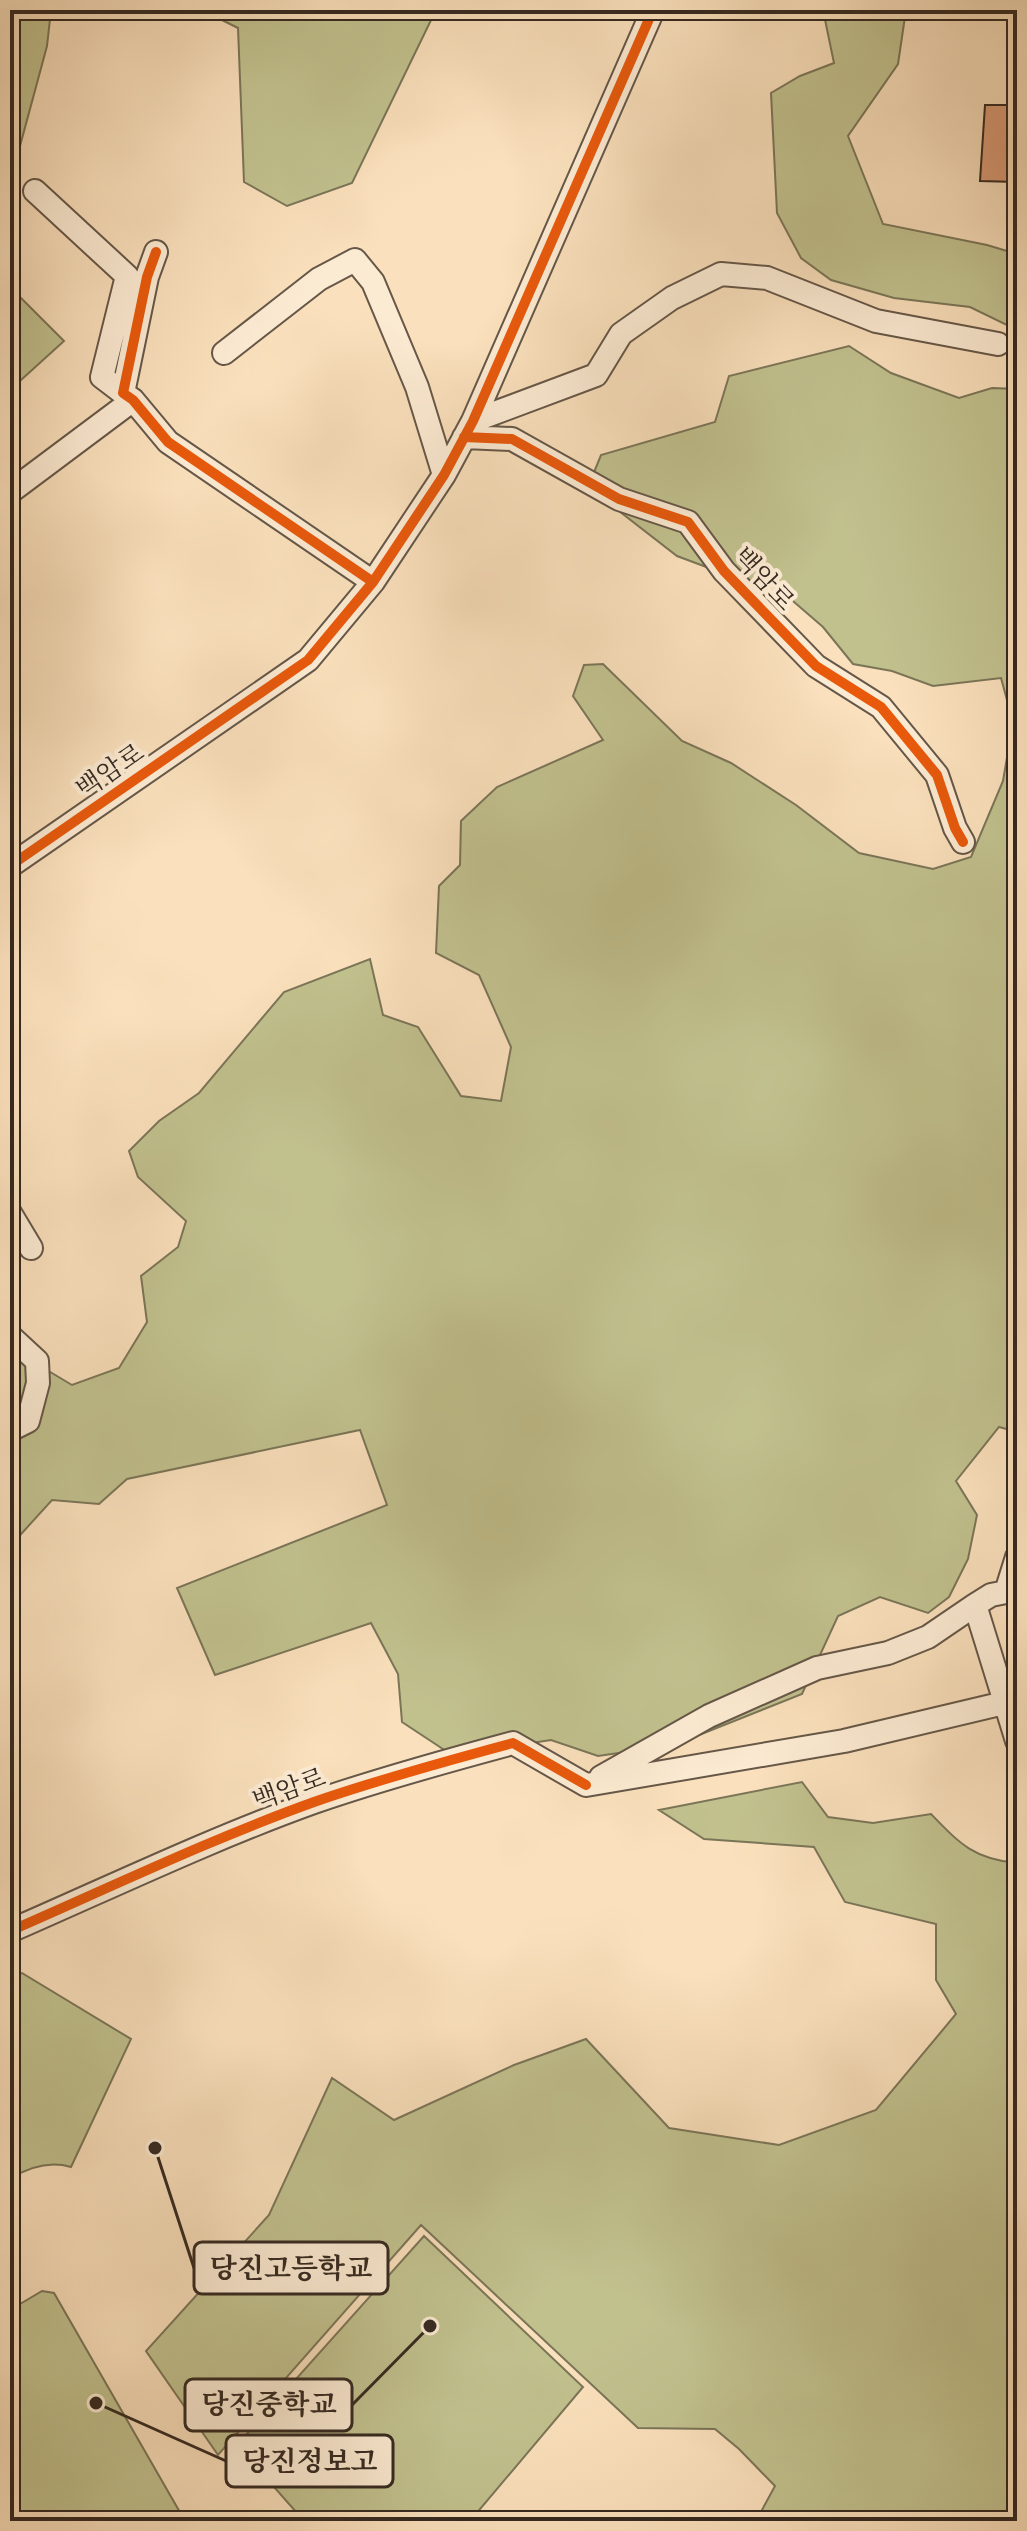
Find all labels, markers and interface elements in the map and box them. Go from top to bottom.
street label: 백암로 [727,541,801,617]
street label: 백암로 [70,737,150,805]
street label: 백암로 [248,1762,330,1816]
callout: 당진고등학교 [194,2242,388,2294]
text: 당진고등학교 [210,2252,372,2285]
callout: 당진중학교 [185,2379,352,2431]
text: 당진중학교 [201,2388,337,2421]
callout: 당진정보고 [226,2435,393,2487]
text: 당진정보고 [242,2445,378,2478]

